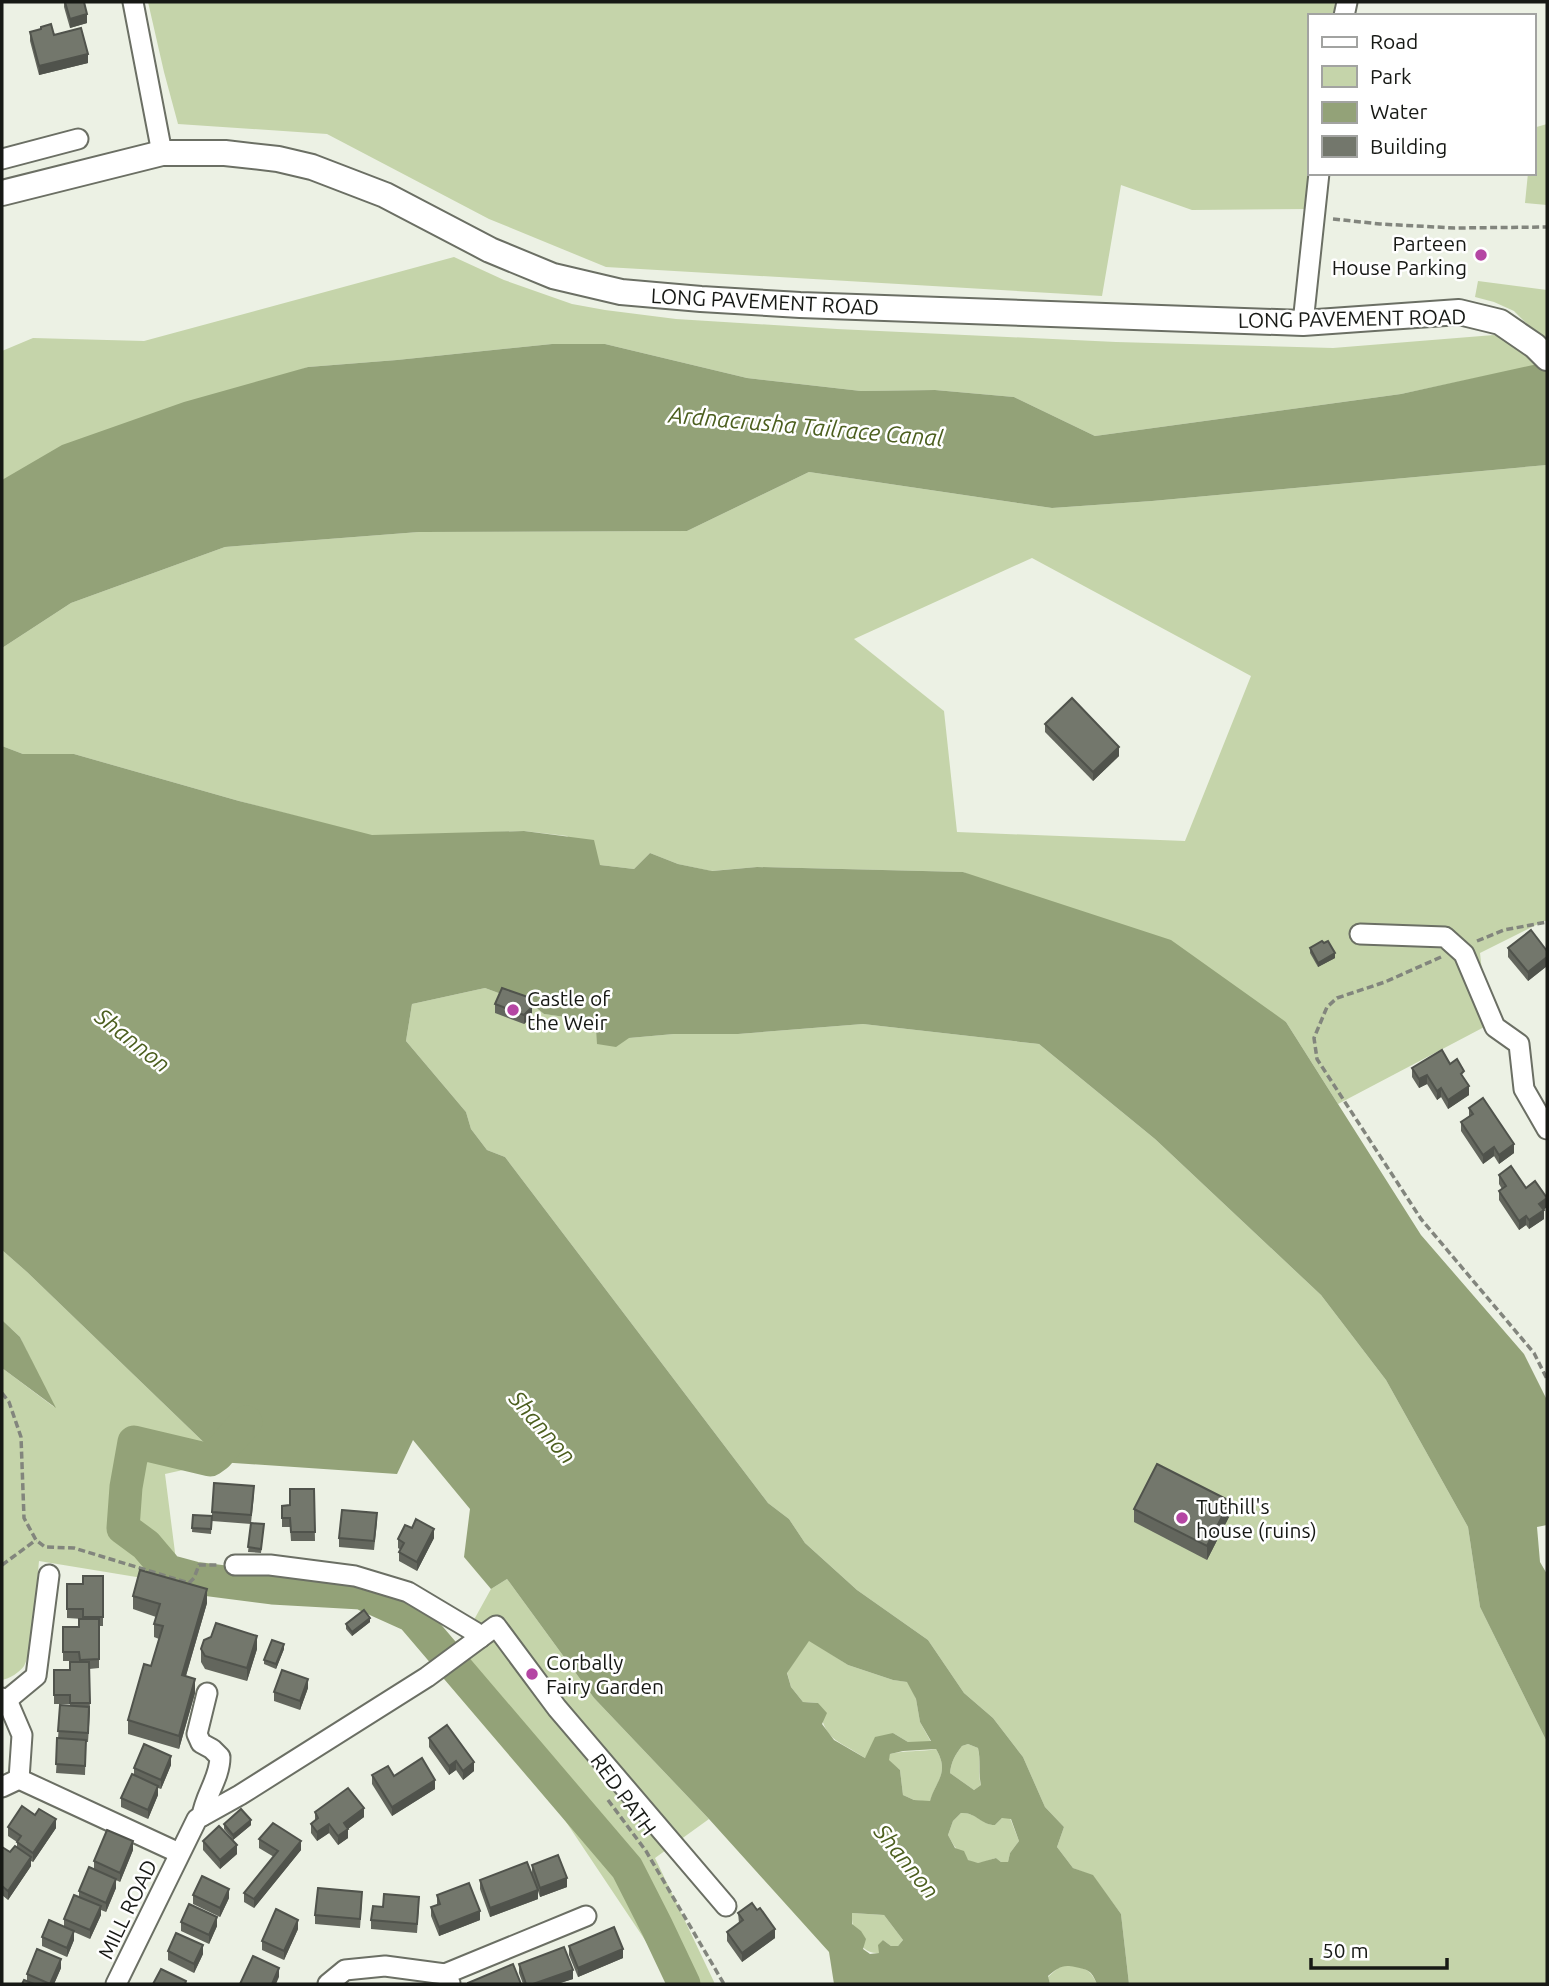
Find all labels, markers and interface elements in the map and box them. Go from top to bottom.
legend [1308,14,1535,175]
text: Road [1370,29,1418,53]
text: Park [1370,64,1412,88]
text: Water [1370,99,1428,123]
text: Building [1370,134,1447,158]
place label: Parteen House Parking [1332,231,1467,279]
marker: Parteen House Parking [1473,247,1489,263]
street label: LONG PAVEMENT ROAD [650,283,880,319]
street label: LONG PAVEMENT ROAD [1238,304,1466,332]
water label: Ardnacrusha Tailrace Canal [667,401,945,451]
place label: Castle of the Weir [527,986,611,1034]
marker: Castle of the Weir [505,1002,521,1018]
water label: Shannon [90,1003,175,1077]
water label: Shannon [504,1385,581,1468]
place label: Tuthill's house (ruins) [1196,1494,1317,1542]
marker: Tuthill's house (ruins) [1174,1510,1190,1526]
place label: Corbally Fairy Garden [546,1650,664,1698]
marker: Corbally Fairy Garden [524,1666,540,1682]
street label: RED PATH [586,1749,662,1839]
water label: Shannon [869,1818,944,1903]
street label: MILL ROAD [93,1855,161,1963]
scale bar [1311,1926,1448,1970]
text: 50 m [1322,1938,1369,1962]

